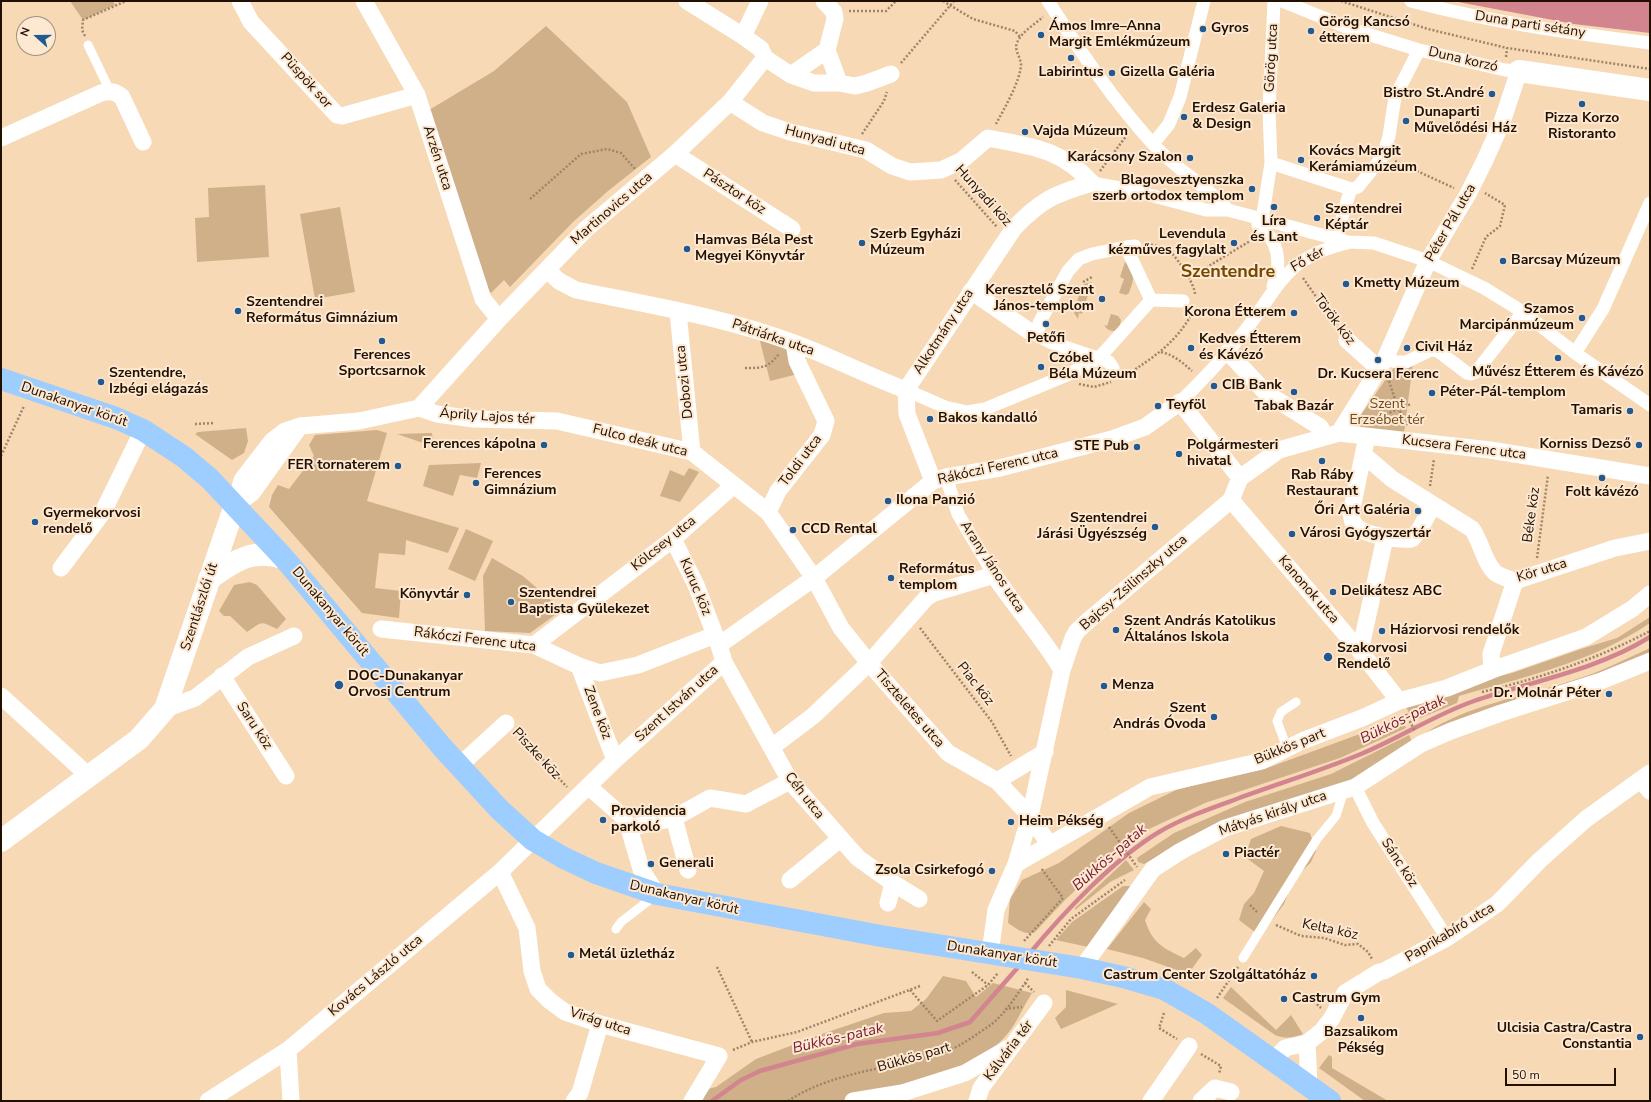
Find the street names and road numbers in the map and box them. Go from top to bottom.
street label: Duna parti sétány [1474,8,1586,42]
street label: Görög utca [1262,23,1282,93]
street label: Duna korzó [1427,44,1499,76]
street label: Püspök sor [277,50,335,112]
street label: Hunyadi utca [783,122,867,160]
street label: Arzén utca [419,123,455,193]
street label: Hunyadi köz [951,162,1015,230]
street label: Pásztor köz [700,166,768,218]
street label: Martinovics utca [568,169,656,249]
street label: Péter Pál utca [1422,181,1480,265]
street label: Fő tér [1288,244,1328,276]
street label: Alkotmány utca [910,286,978,378]
street label: Török köz [1309,291,1359,349]
street label: Pátriárka utca [730,316,816,360]
street label: Dobozi utca [673,344,697,420]
street label: Dunakanyar körút [19,379,129,431]
street label: Áprily Lajos tér [439,405,535,429]
street label: Fulco deák utca [591,421,689,461]
street label: Toldi utca [776,432,826,490]
street label: Kucsera Ferenc utca [1401,432,1527,464]
street label: Rákóczi Ferenc utca [936,445,1060,489]
street label: Béke köz [1520,486,1544,544]
street label: Kölcsey utca [628,513,700,575]
street label: Arany János utca [956,518,1028,616]
street label: Bajcsy-Zsilinszky utca [1077,532,1191,634]
street label: Kanonok utca [1274,553,1342,627]
street label: Kör utca [1515,555,1569,587]
street label: Kuruc köz [675,556,715,618]
street label: Szentlászlói út [178,561,222,653]
street label: Dunakanyar körút [288,564,372,660]
street label: Rákóczi Ferenc utca [413,624,537,656]
street label: Piac köz [953,659,997,709]
street label: Szent István utca [632,662,722,746]
street label: Tiszteletes utca [871,667,947,751]
street label: Zene köz [579,684,615,742]
street label: Saru köz [232,699,276,753]
street label: Piszke köz [508,725,564,783]
street label: Bükkös part [1252,725,1328,769]
street label: Céh utca [781,769,827,823]
street label: Mátyás király utca [1217,788,1329,840]
street label: Sánc köz [1377,835,1421,891]
street label: Dunakanyar körút [628,877,740,919]
street label: Paprikabíró utca [1402,900,1498,966]
street label: Kelta köz [1300,916,1360,944]
street label: Kovács László utca [326,932,426,1020]
street label: Dunakanyar körút [946,938,1058,972]
street label: Virág utca [567,1004,633,1040]
street label: Kálvária tér [981,1018,1037,1084]
street label: Bükkös part [876,1040,952,1076]

